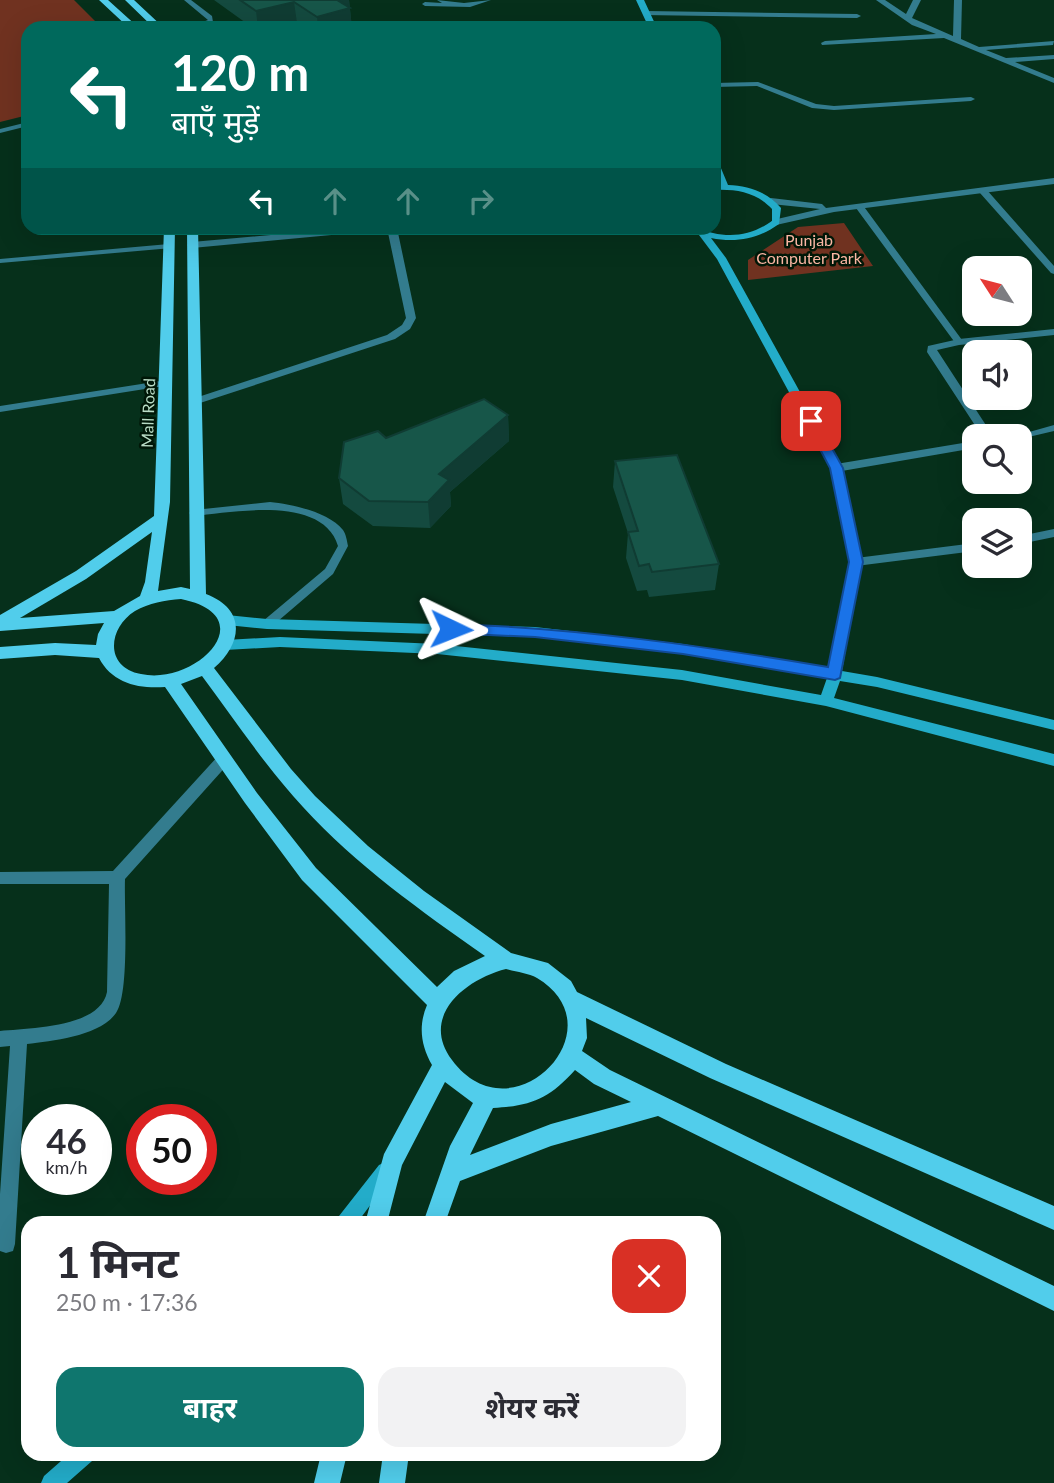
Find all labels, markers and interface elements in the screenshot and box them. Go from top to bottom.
text: 120 m [171,43,309,101]
icon: left [56,49,147,140]
text: बाएँ मुड़ें [171,102,260,141]
icon: left [243,182,281,220]
icon: ahead [316,182,354,220]
icon: ahead [389,182,427,220]
icon: right [462,182,500,220]
park label: Punjab Computer Park [756,230,863,267]
north arrow [962,256,1032,326]
map controls [962,256,1032,578]
button: sound [962,340,1032,410]
street label: Mall Road [137,378,158,448]
pin [781,391,841,451]
icon: arrive [792,402,830,440]
button: search [962,424,1032,494]
button: layers [962,508,1032,578]
position arrow [414,592,488,666]
speed limit sign: 50 [126,1104,217,1195]
text: 46 [46,1119,87,1161]
text: km/h [45,1156,88,1178]
text: 1 मिनट [56,1237,179,1287]
button: close [612,1239,686,1313]
text: 250 m · 17:36 [56,1288,198,1316]
button: बाहर [56,1367,364,1447]
button: शेयर करें [378,1367,686,1447]

